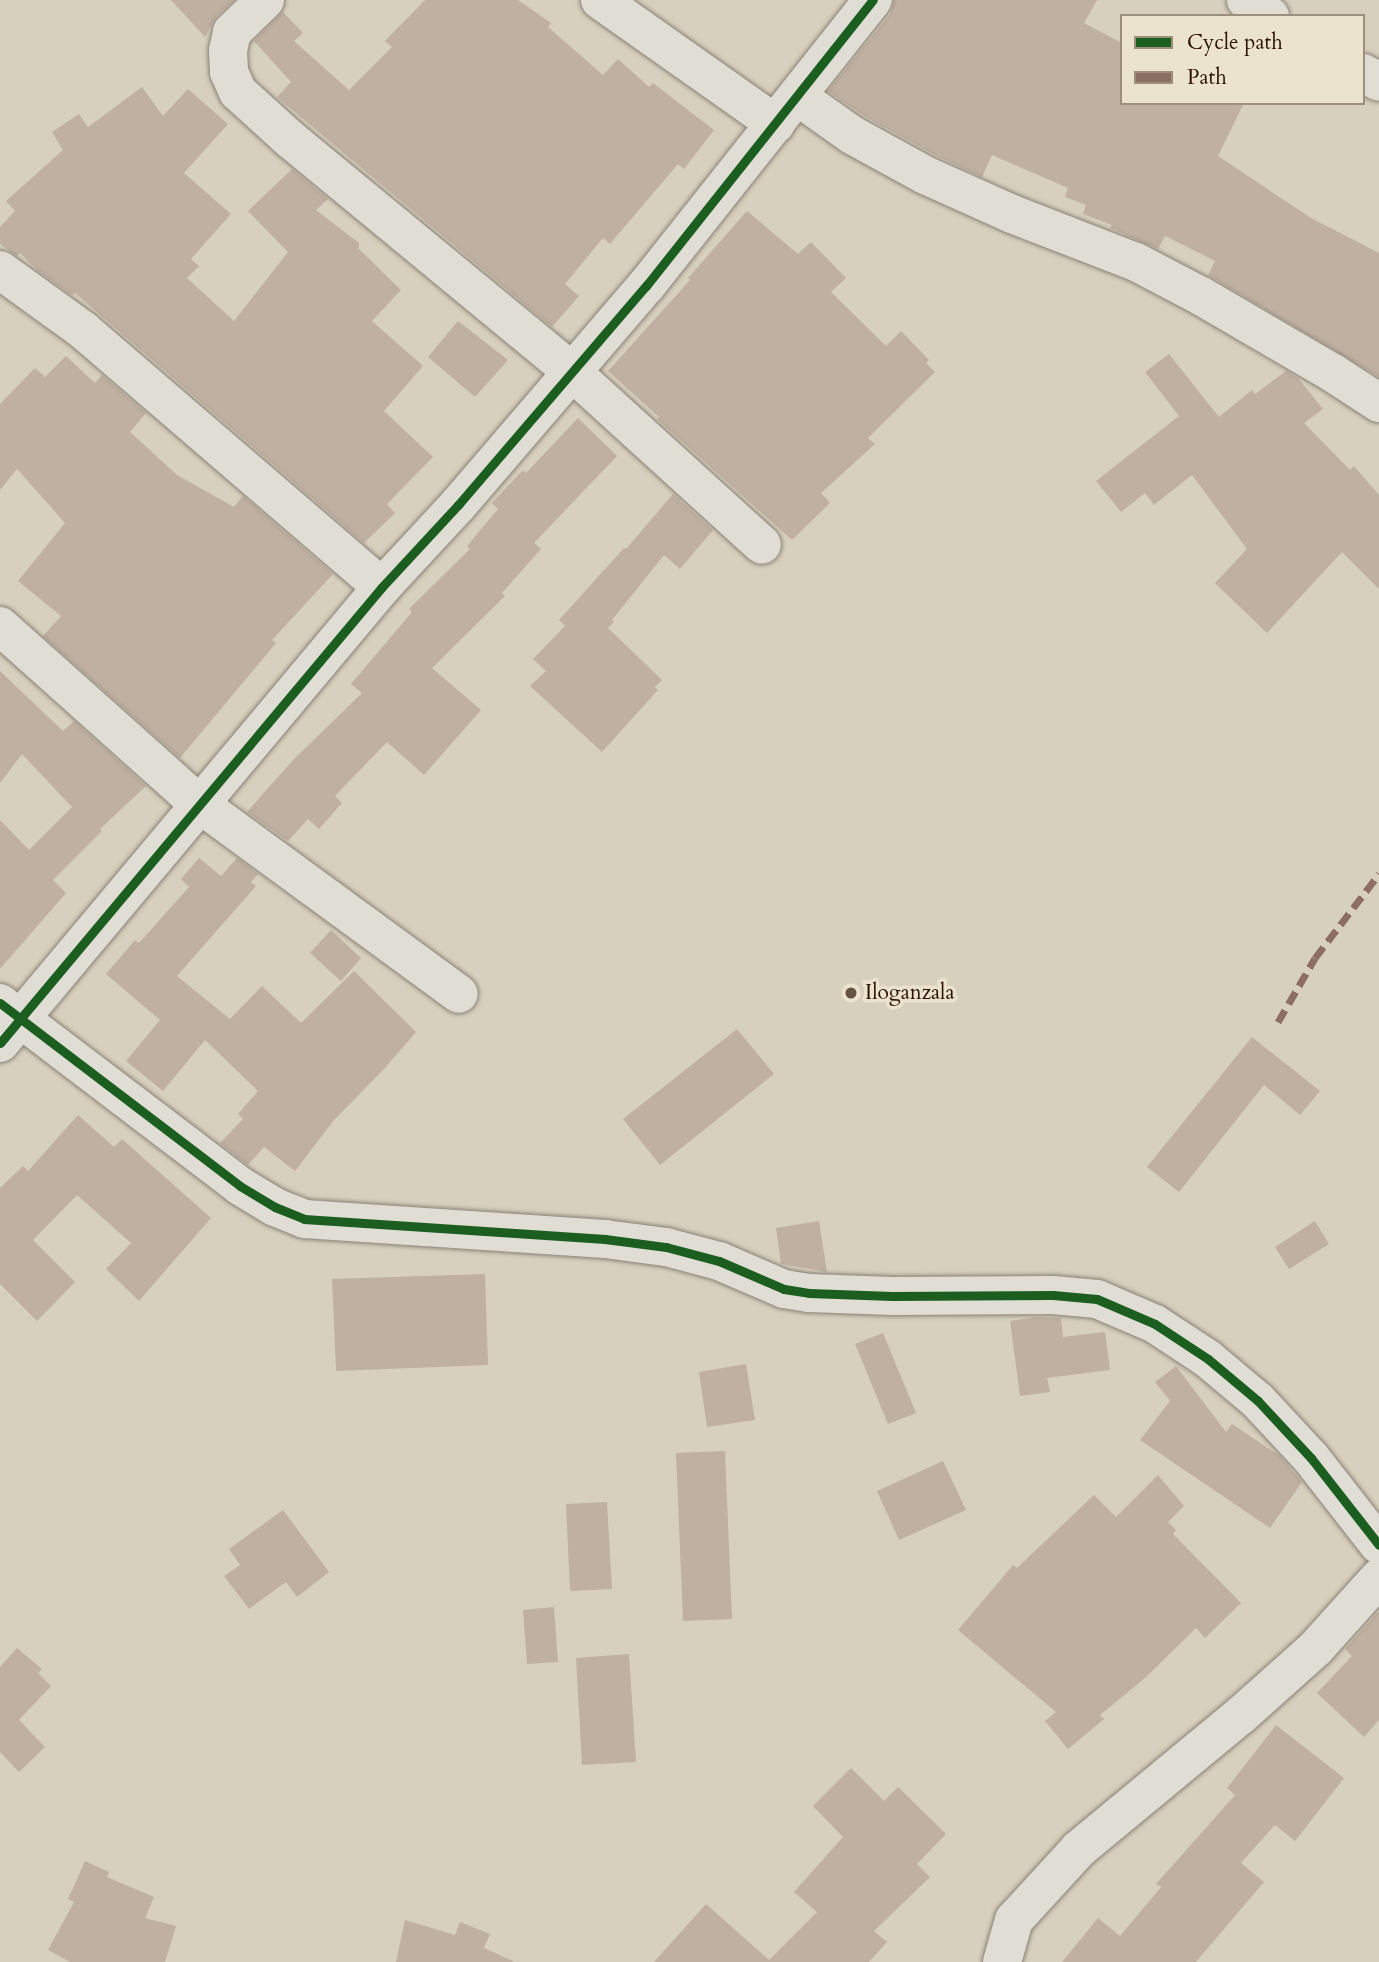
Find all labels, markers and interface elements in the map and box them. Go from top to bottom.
legend [1120,14,1365,105]
text: Cycle path [1187,28,1283,57]
text: Path [1187,63,1227,92]
place label: Iloganzala [865,980,955,1006]
marker: Iloganzala [843,985,859,1001]

